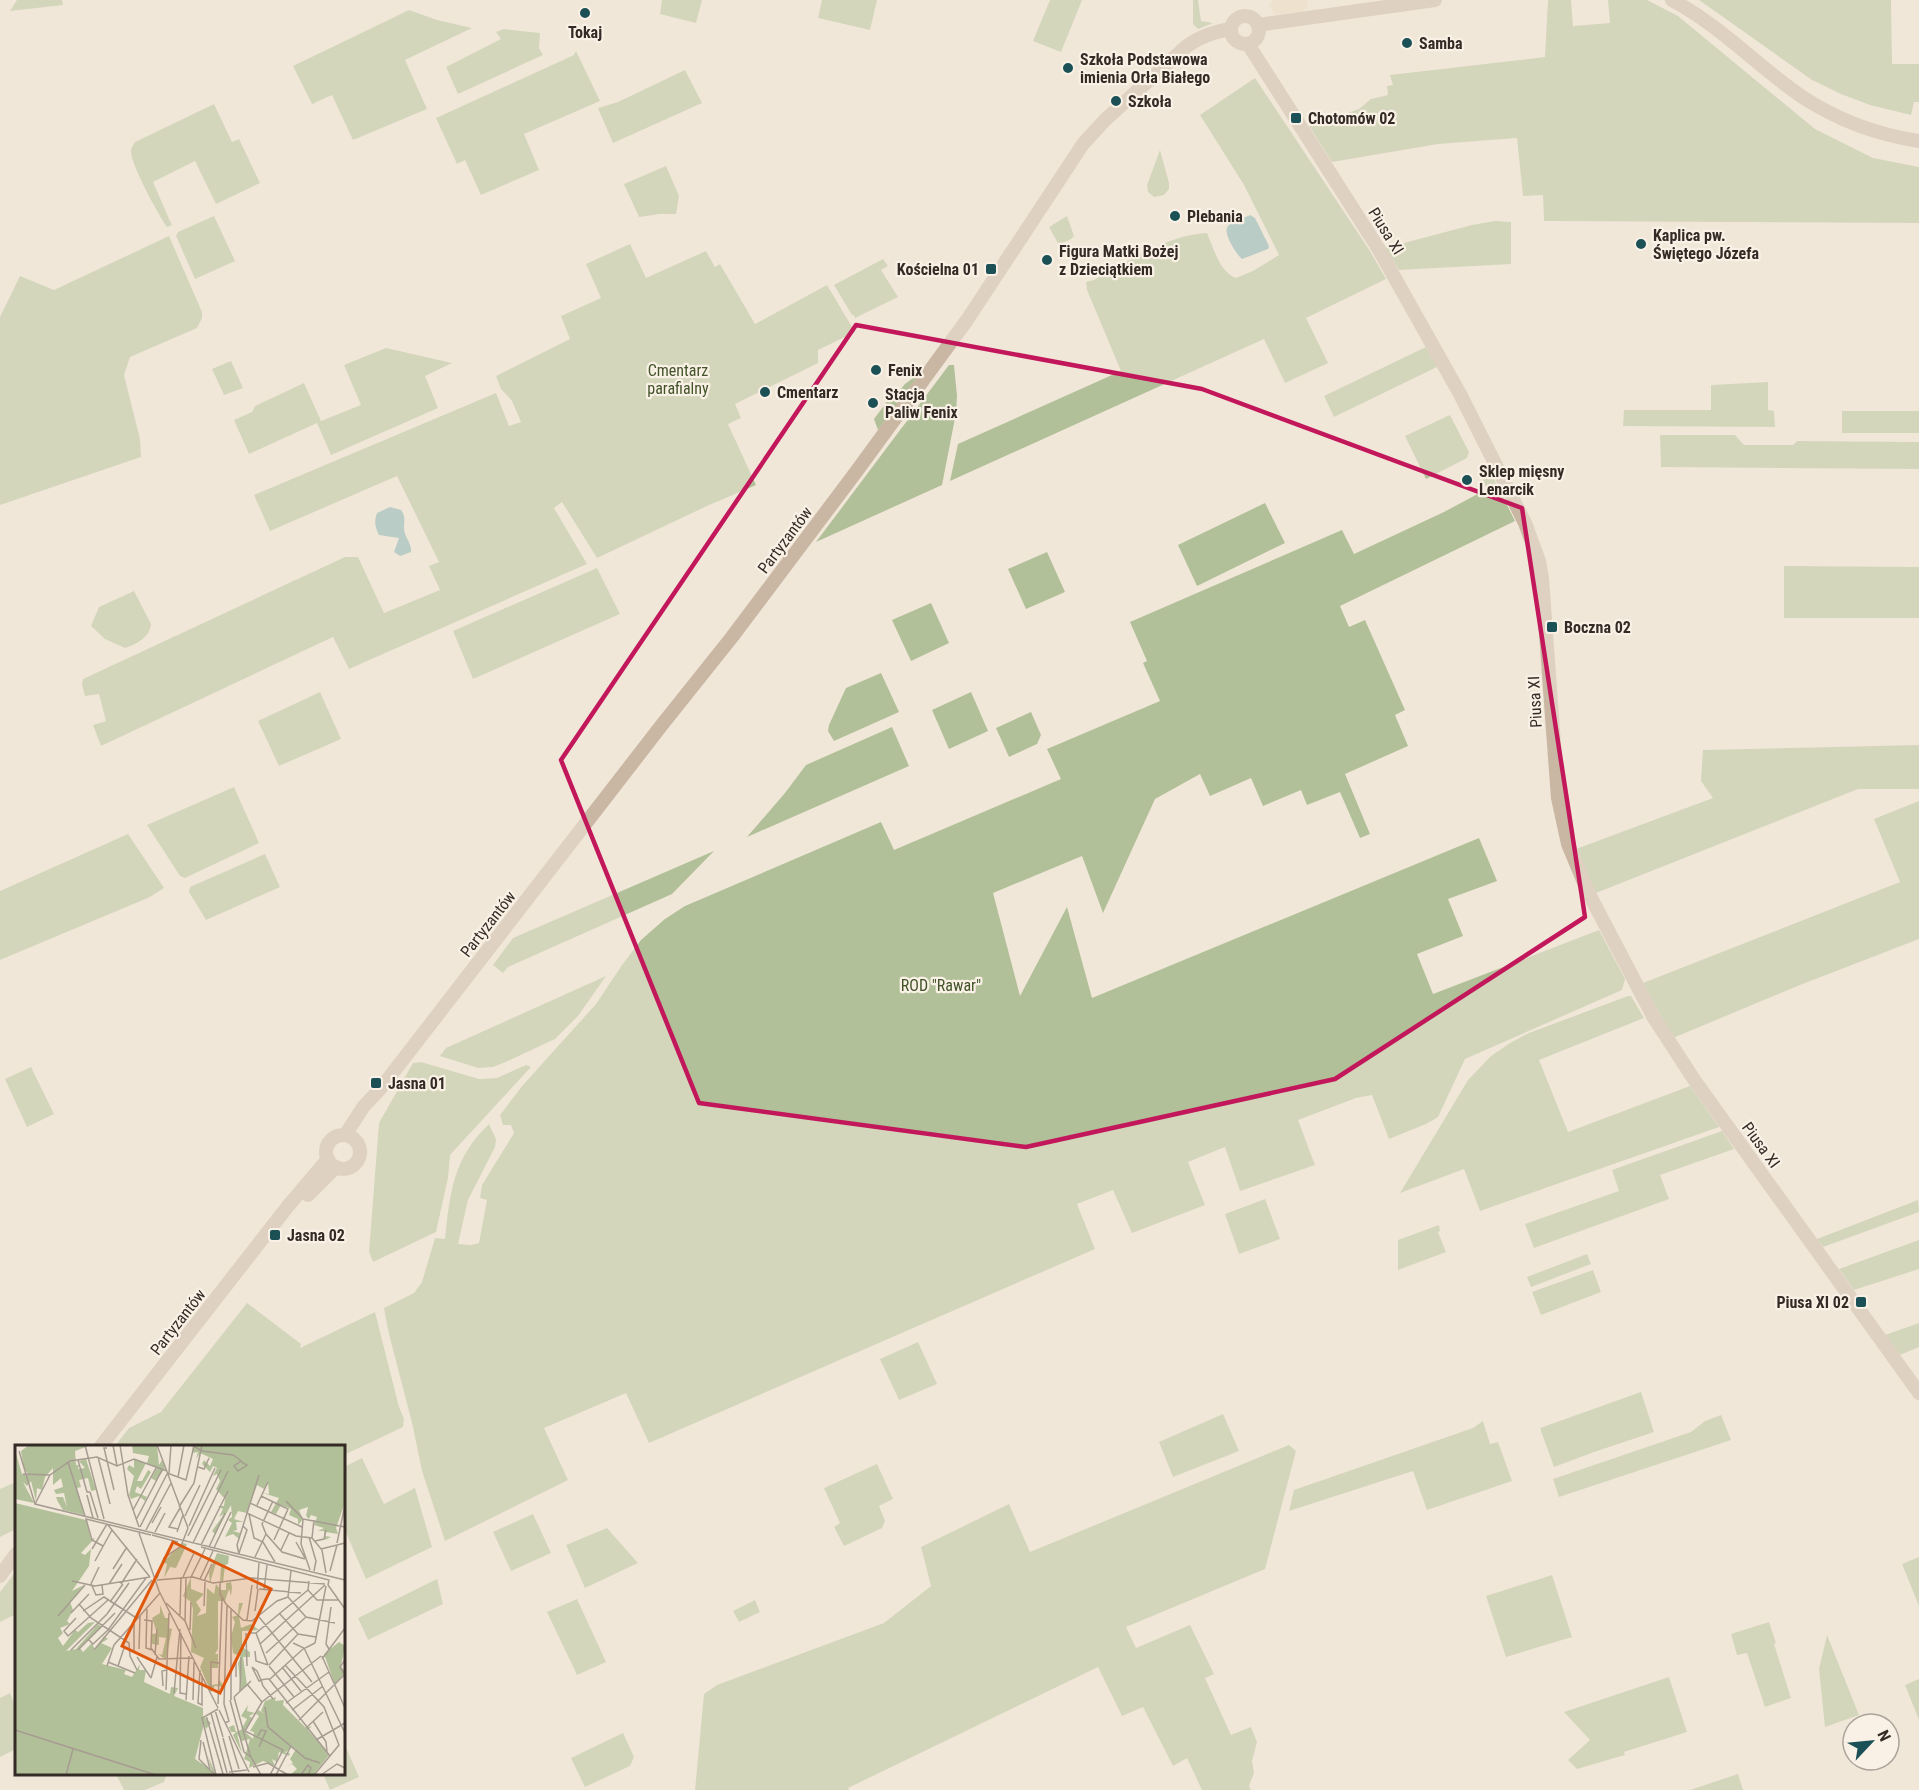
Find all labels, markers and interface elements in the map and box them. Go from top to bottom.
marker: Tokaj [578,6,592,20]
place label: Tokaj [568,23,602,42]
place label: Samba [1419,34,1463,53]
marker: Samba [1400,36,1414,50]
place label: Szkoła Podstawowa imienia Orła Białego [1080,50,1210,87]
marker: Szkoła Podstawowa imienia Orła Białego [1061,61,1075,75]
place label: Szkoła [1128,92,1172,111]
marker: Szkoła [1109,94,1123,108]
place label: Chotomów 02 [1308,109,1395,128]
marker: Chotomów 02 [1289,111,1303,125]
street label: Piusa XI [1364,204,1408,258]
place label: Plebania [1187,207,1243,226]
marker: Plebania [1168,209,1182,223]
place label: Kaplica pw. Świętego Józefa [1653,226,1759,263]
marker: Kaplica pw. Świętego Józefa [1634,237,1648,251]
place label: Figura Matki Bożej z Dzieciątkiem [1059,242,1178,279]
marker: Figura Matki Bożej z Dzieciątkiem [1040,253,1054,267]
place label: Kościelna 01 [897,260,979,279]
marker: Kościelna 01 [984,262,998,276]
park label: Cmentarz parafialny [647,361,709,398]
place label: Fenix [888,361,923,380]
marker: Fenix [869,363,883,377]
place label: Cmentarz [777,383,839,402]
marker: Cmentarz [758,385,772,399]
place label: Stacja Paliw Fenix [885,385,958,422]
marker: Stacja Paliw Fenix [866,396,880,410]
place label: Sklep mięsny Lenarcik [1479,462,1564,499]
marker: Sklep mięsny Lenarcik [1460,473,1474,487]
street label: Partyzantów [754,503,816,577]
place label: Boczna 02 [1564,618,1631,637]
marker: Boczna 02 [1545,620,1559,634]
street label: Piusa XI [1524,676,1546,728]
street label: Partyzantów [456,887,520,961]
park label: ROD "Rawar" [901,976,981,995]
place label: Jasna 01 [388,1074,446,1093]
marker: Jasna 01 [369,1076,383,1090]
street label: Piusa XI [1738,1118,1784,1172]
place label: Jasna 02 [287,1226,345,1245]
marker: Jasna 02 [268,1228,282,1242]
street label: Partyzantów [146,1285,210,1359]
place label: Piusa XI 02 [1776,1293,1849,1312]
marker: Piusa XI 02 [1854,1295,1868,1309]
inset map [15,1445,345,1775]
north arrow [1841,1712,1901,1772]
text: N [1873,1727,1895,1744]

